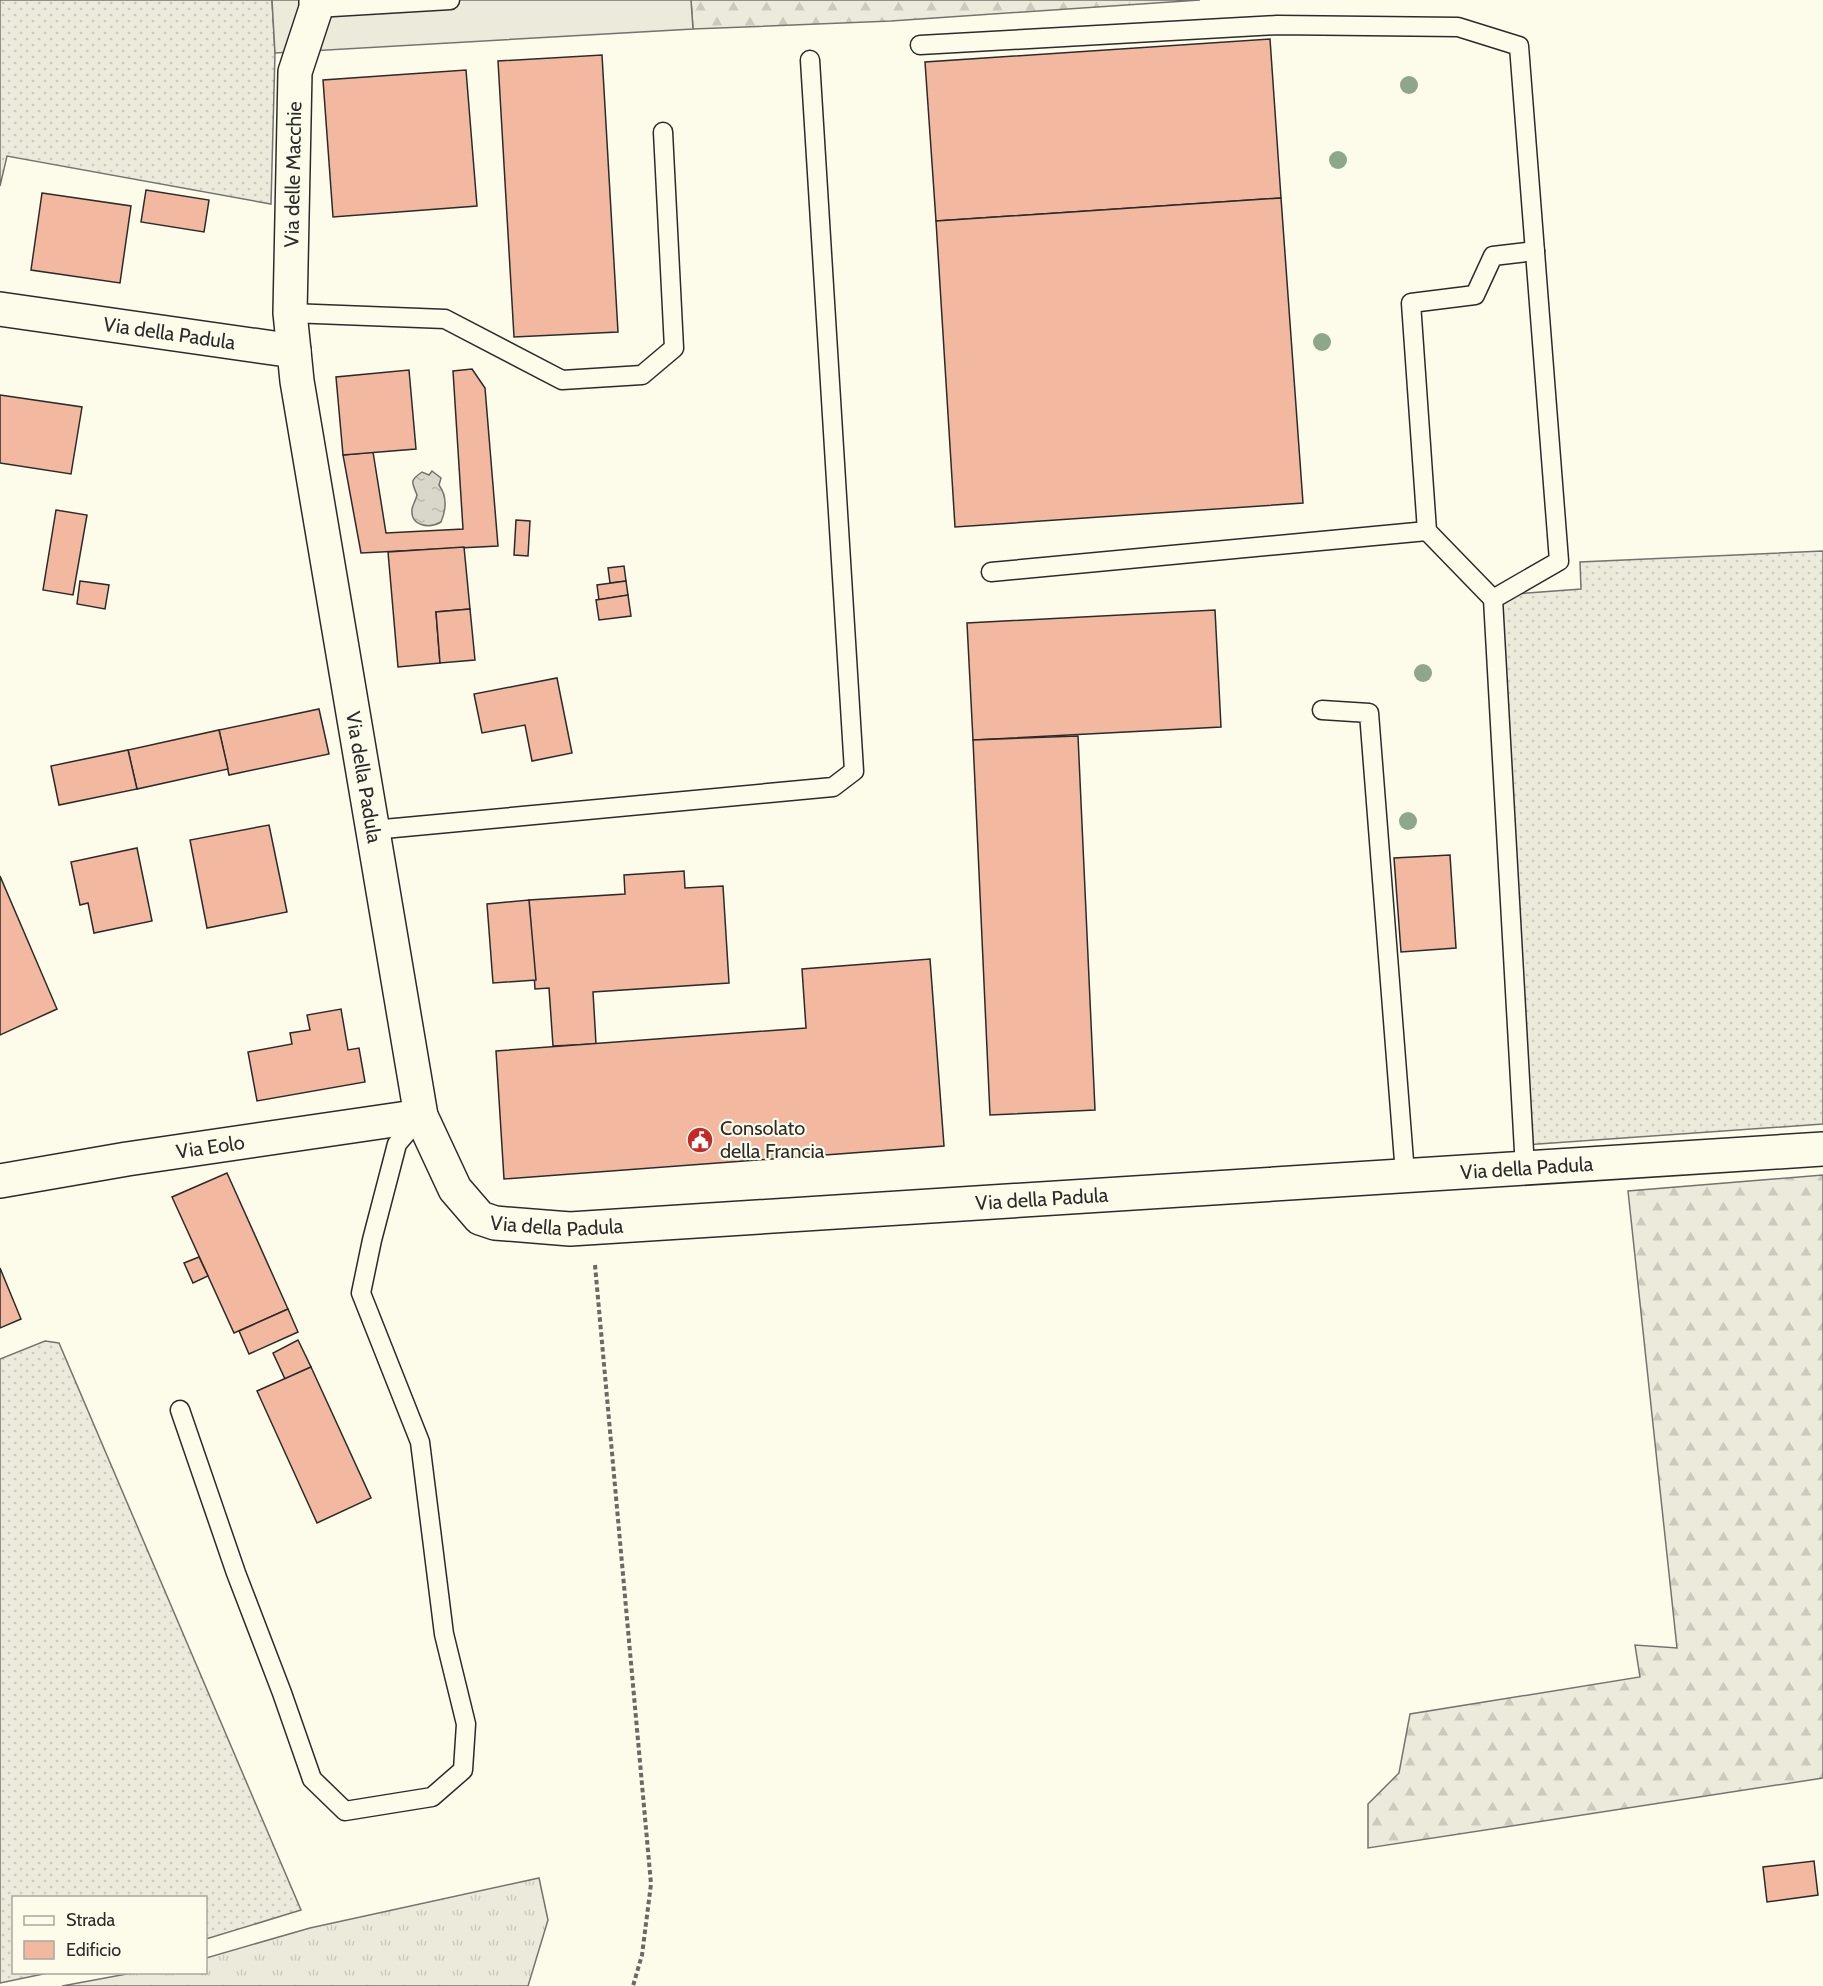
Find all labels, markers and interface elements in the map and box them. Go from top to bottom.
street label: Via delle Macchie [279,101,306,247]
street label: Via della Padula [102,312,237,355]
street label: Via della Padula [341,710,387,845]
place label: Consolato della Francia [720,1116,825,1163]
public building icon: Consolato della Francia [685,1125,715,1155]
street label: Via Eolo [174,1130,246,1164]
street label: Via della Padula [1459,1152,1594,1184]
street label: Via della Padula [974,1183,1109,1215]
street label: Via della Padula [489,1211,624,1241]
legend [12,1896,207,1974]
text: Strada [66,1909,116,1931]
text: Edificio [66,1939,121,1961]

